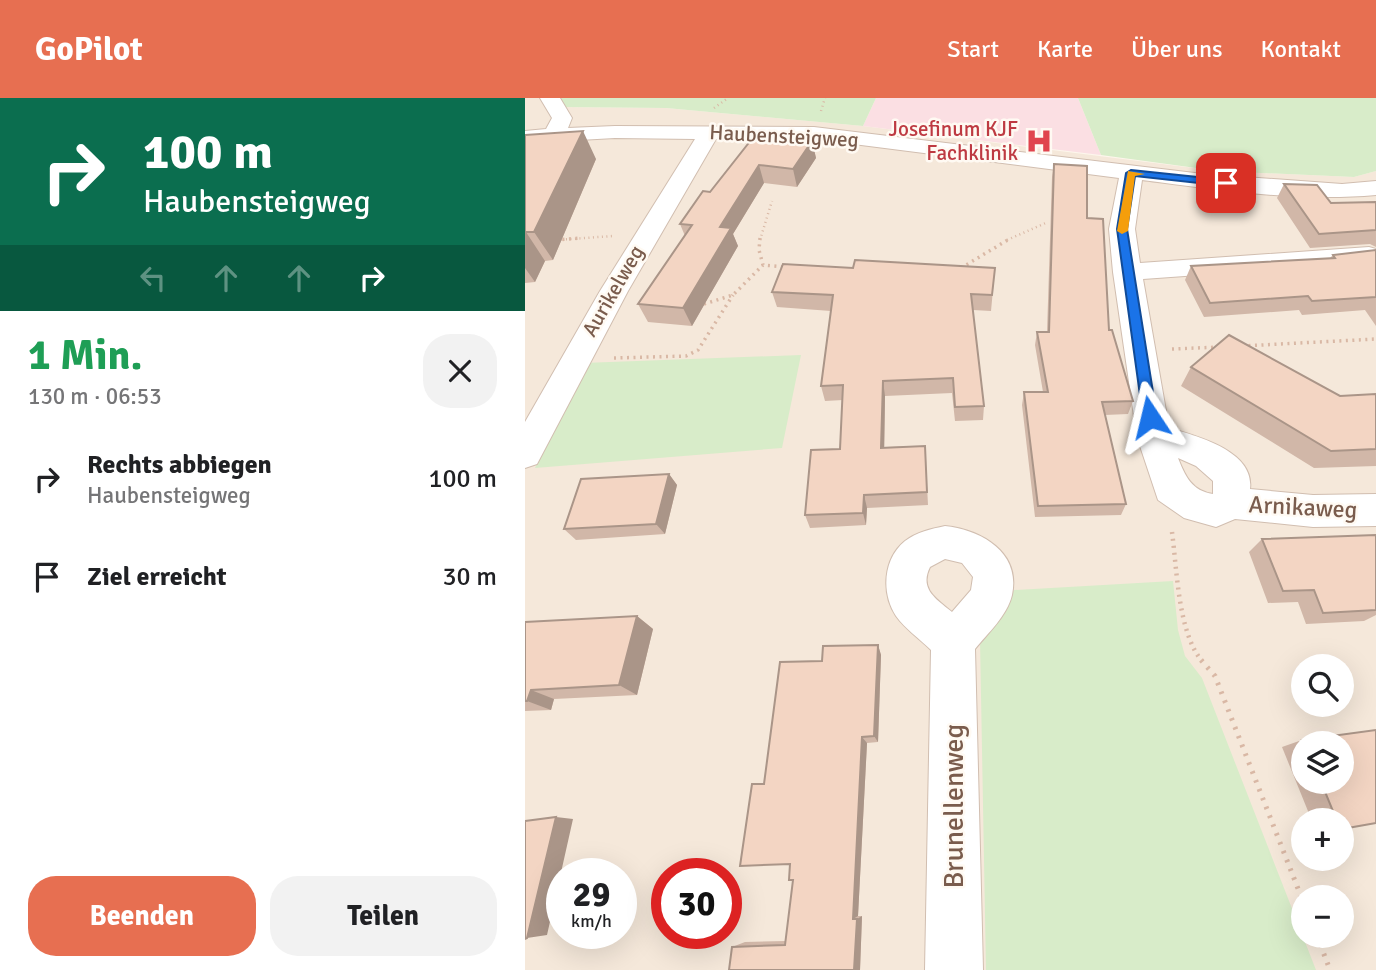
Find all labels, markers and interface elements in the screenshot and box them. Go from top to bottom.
text: GoPilot [35,29,143,70]
text: Start [947,34,999,64]
text: Karte [1037,34,1093,64]
text: Über uns [1131,34,1223,64]
text: Kontakt [1261,34,1341,64]
place label: Josefinum KJF Fachklinik [889,116,1018,166]
street label: Haubensteigweg [709,119,859,153]
text: 100 m [143,122,273,182]
icon: right [28,126,119,217]
hospital icon: Josefinum KJF Fachklinik [1024,126,1054,156]
pin [1196,153,1256,213]
icon: arrive [1207,164,1245,202]
text: Haubensteigweg [143,182,371,221]
street label: Aurikelweg [576,241,650,341]
icon: left [134,259,172,297]
icon: ahead [207,259,245,297]
icon: ahead [280,259,318,297]
icon: right [353,259,391,297]
text: 1 Min. [28,330,142,381]
button: close [423,334,497,408]
position arrow [1113,380,1187,454]
text: 130 m · 06:53 [28,382,162,411]
text: Rechts abbiegen [87,449,272,481]
icon: right [28,460,66,498]
text: 100 m [428,463,497,495]
text: Haubensteigweg [87,481,251,510]
street label: Arnikaweg [1248,489,1358,525]
icon: arrive [28,558,66,596]
text: Ziel erreicht [87,561,227,593]
text: 30 m [442,561,497,593]
map controls [1291,654,1354,948]
button: search [1291,654,1354,717]
street label: Brunellenweg [937,724,971,888]
button: layers [1291,731,1354,794]
button: + [1291,808,1354,871]
speed limit sign: 30 [651,858,742,949]
text: 29 [573,873,610,916]
button: Beenden [28,876,256,956]
button: Teilen [270,876,497,956]
button: − [1291,885,1354,948]
text: km/h [571,910,612,932]

